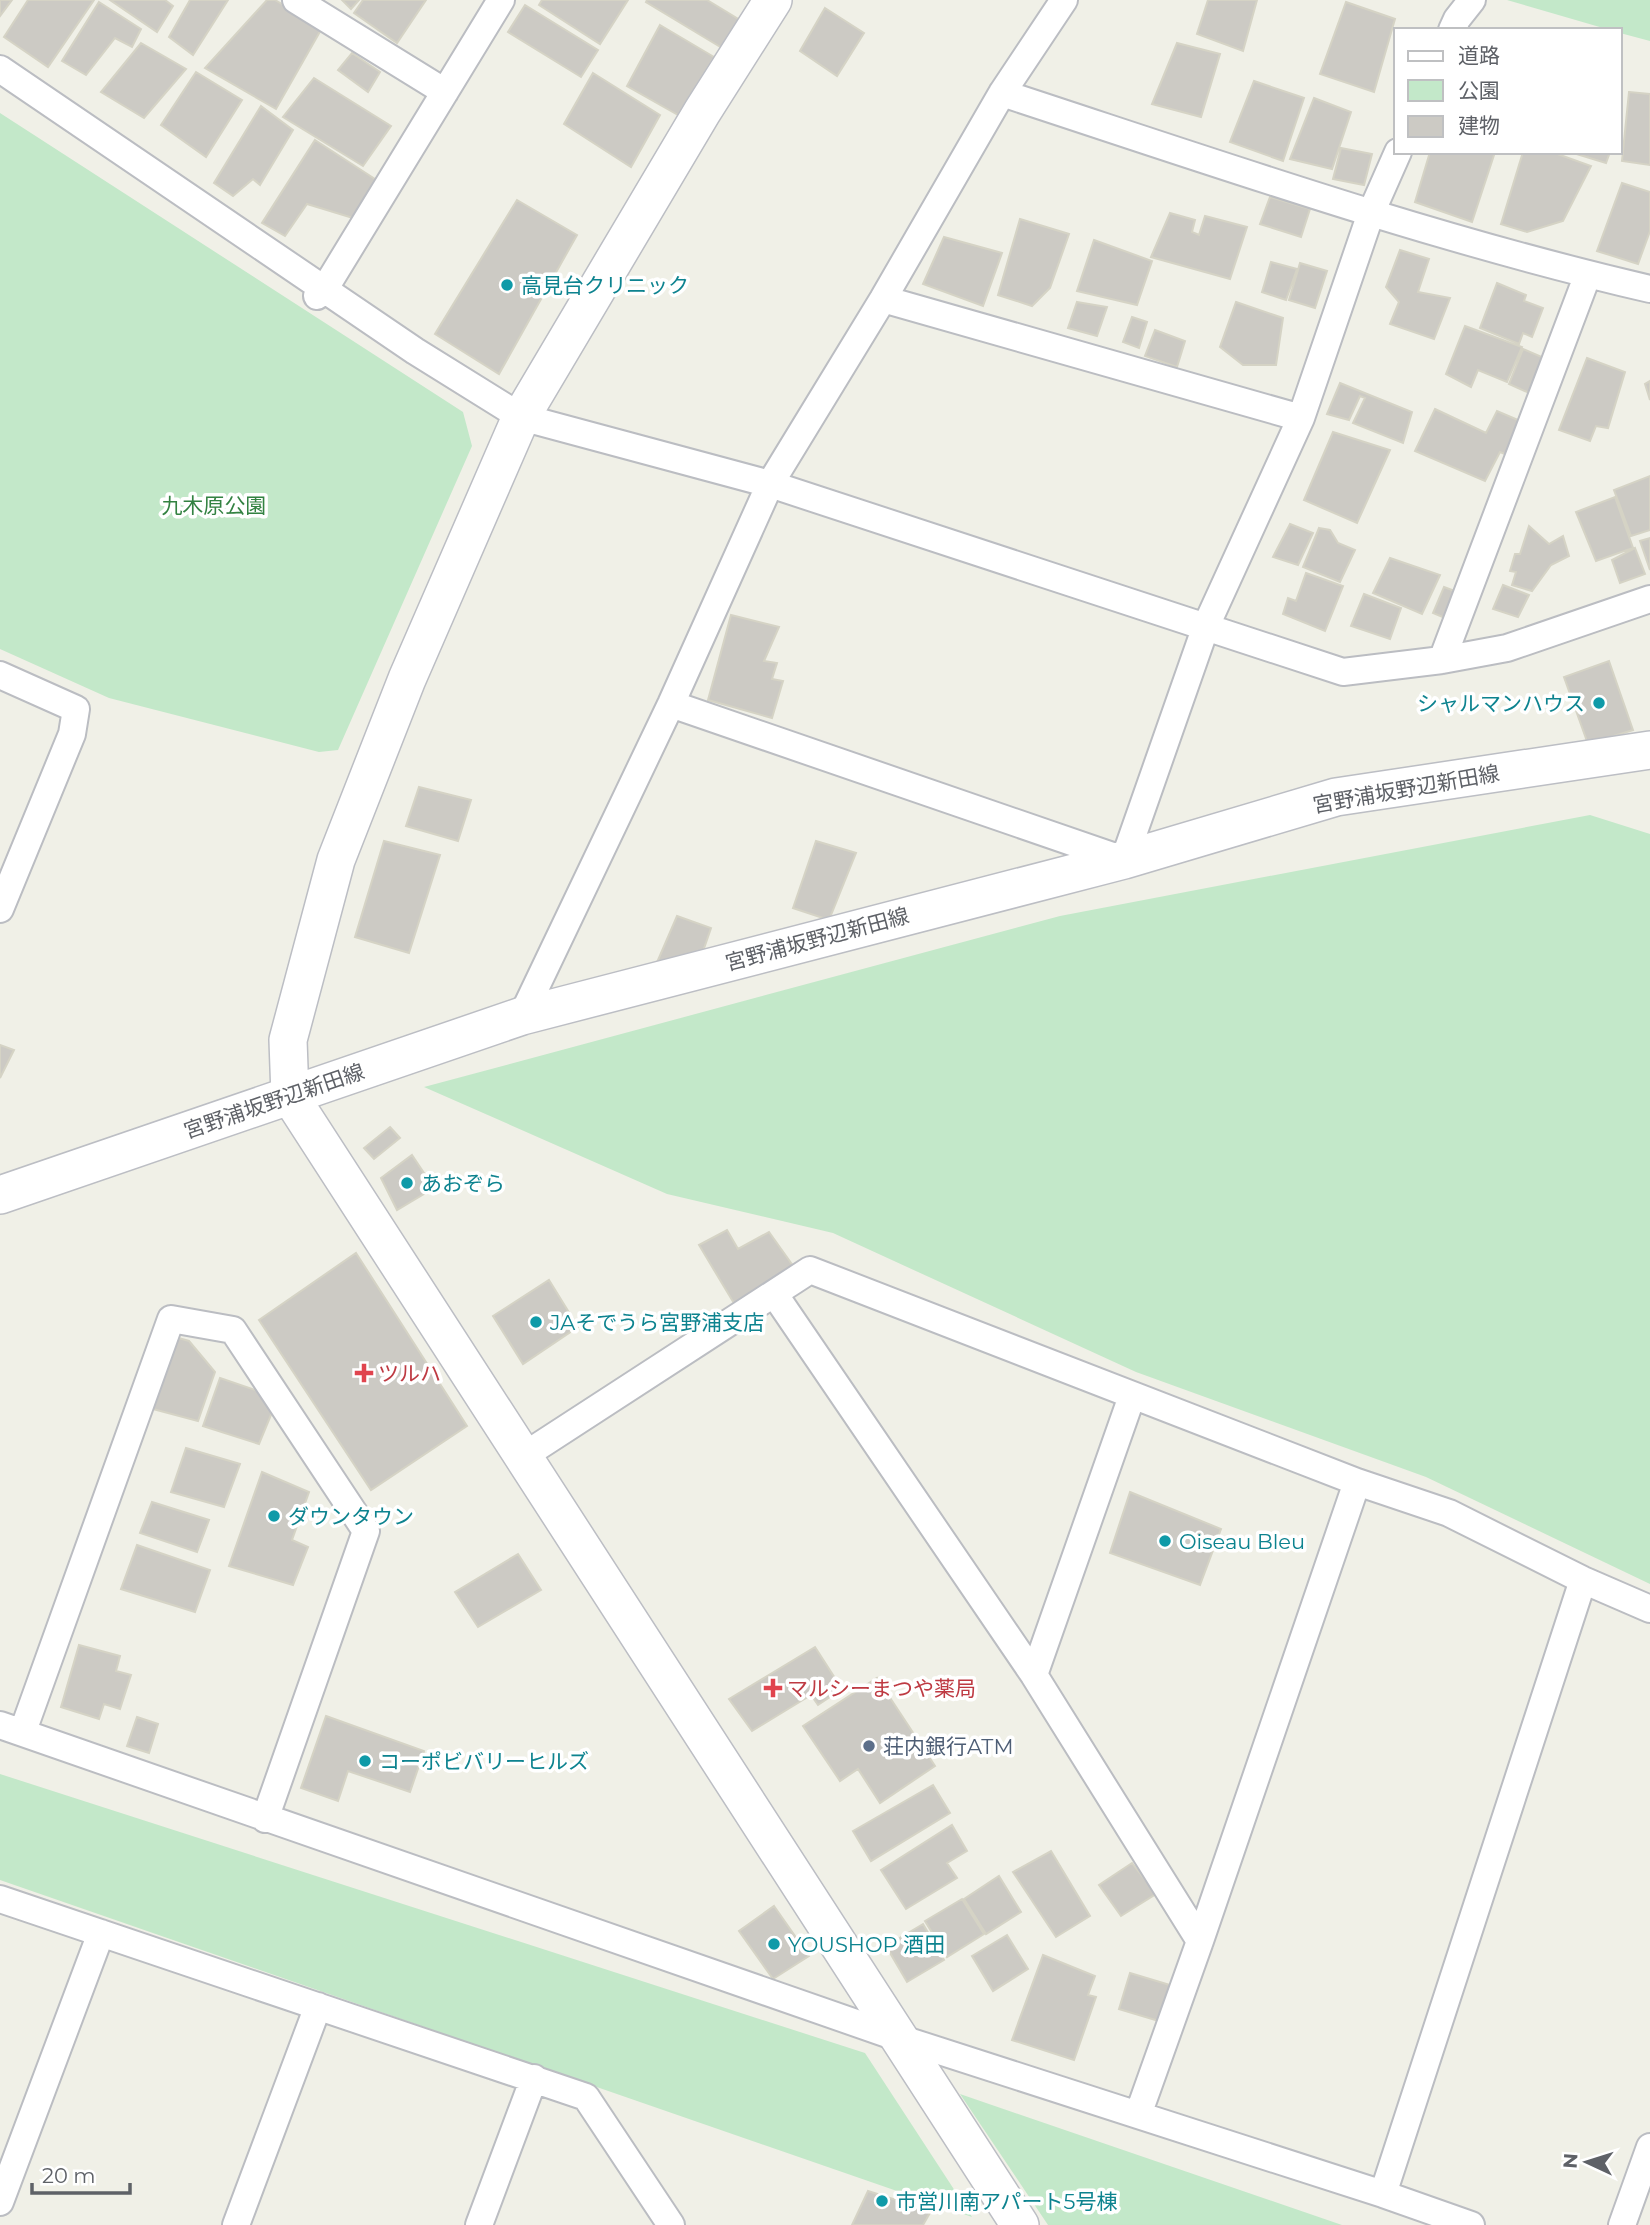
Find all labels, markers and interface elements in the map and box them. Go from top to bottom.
legend [1394,28,1622,154]
text: 道路 [1458,43,1500,68]
text: 公園 [1458,78,1500,103]
text: 建物 [1458,113,1500,138]
place label: 高見台クリニック [521,273,689,298]
marker: 高見台クリニック [499,277,515,293]
park label: 九木原公園 [162,493,267,518]
place label: シャルマンハウス [1417,691,1585,716]
marker: シャルマンハウス [1591,695,1607,711]
street label: 宮野浦坂野辺新田線 [1311,760,1501,818]
street label: 宮野浦坂野辺新田線 [722,902,912,976]
street label: 宮野浦坂野辺新田線 [181,1058,367,1144]
place label: あおぞら [421,1171,505,1196]
marker: あおぞら [399,1175,415,1191]
place label: JAそでうら宮野浦支店 [549,1310,764,1335]
marker: JAそでうら宮野浦支店 [528,1314,544,1330]
place label: ツルハ [378,1361,441,1386]
marker: ツルハ [356,1365,372,1381]
place label: ダウンタウン [288,1504,414,1529]
marker: ダウンタウン [266,1508,282,1524]
place label: Oiseau Bleu [1179,1529,1305,1554]
marker: Oiseau Bleu [1157,1533,1173,1549]
place label: マルシーまつや薬局 [787,1676,976,1701]
marker: マルシーまつや薬局 [765,1680,781,1696]
place label: 荘内銀行ATM [883,1734,1013,1759]
marker: 荘内銀行ATM [861,1738,877,1754]
place label: コーポビバリーヒルズ [379,1749,589,1774]
marker: コーポビバリーヒルズ [357,1753,373,1769]
place label: YOUSHOP 酒田 [788,1932,945,1957]
marker: YOUSHOP 酒田 [766,1936,782,1952]
north arrow [1552,2127,1622,2197]
scale bar [32,2152,130,2196]
text: N [1559,2152,1583,2169]
text: 20 m [42,2163,96,2188]
place label: 市営川南アパート5号棟 [896,2189,1117,2214]
marker: 市営川南アパート5号棟 [874,2193,890,2209]

